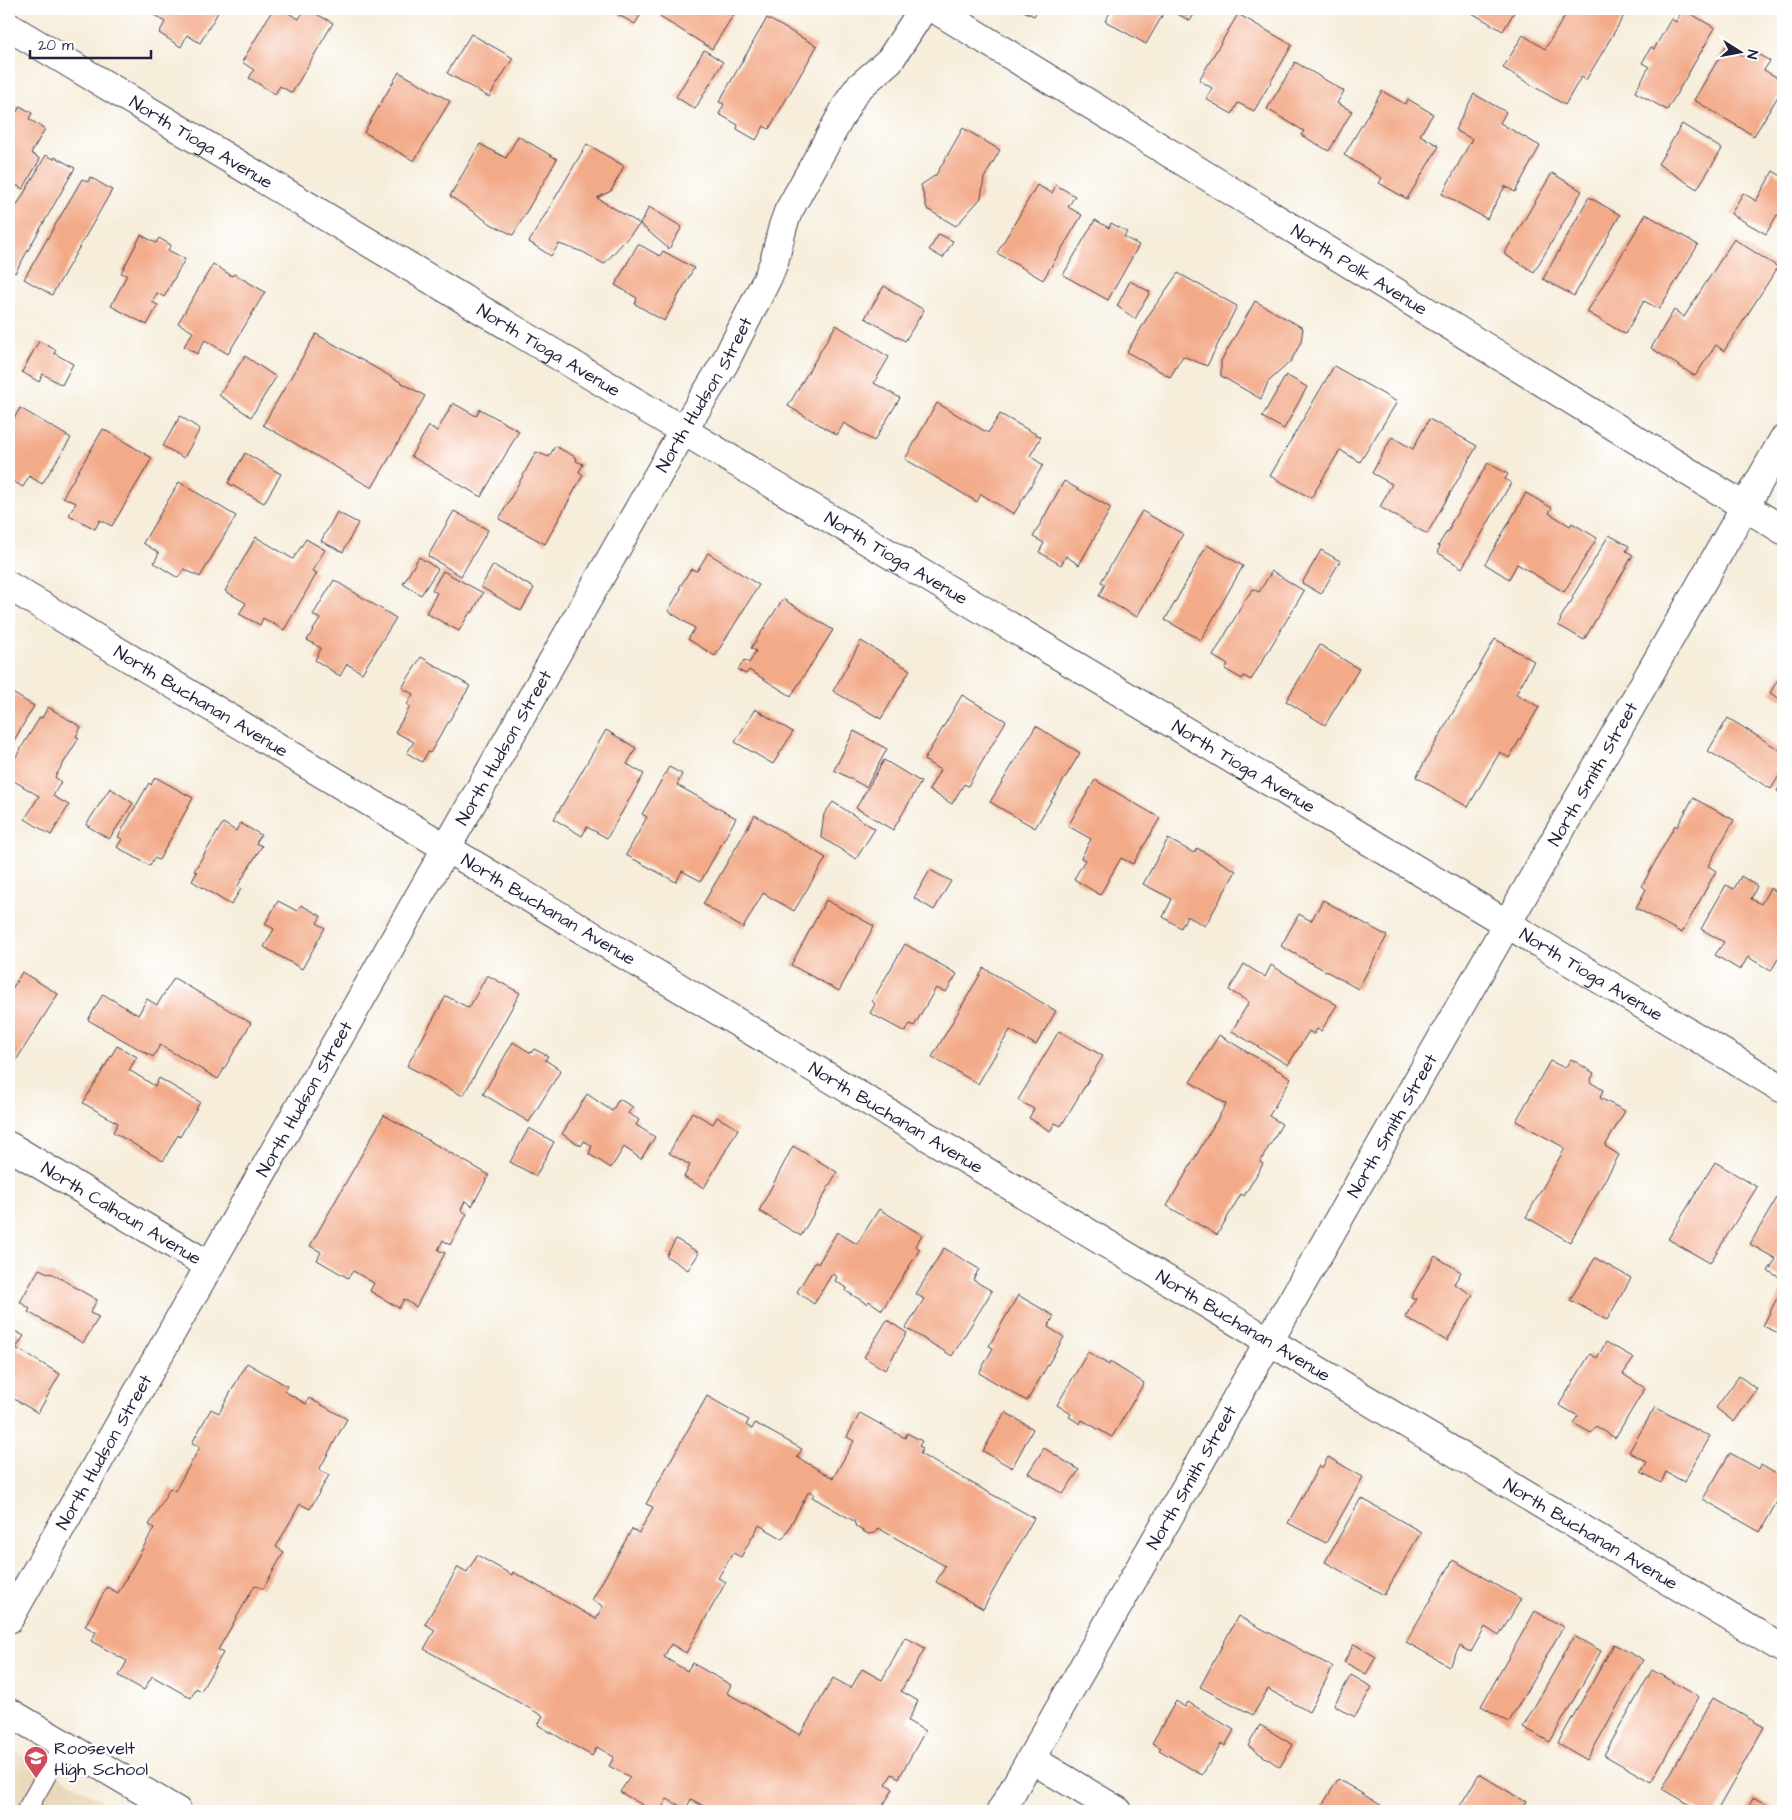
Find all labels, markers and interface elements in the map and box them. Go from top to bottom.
scale bar [30,28,151,60]
north arrow [1714,28,1764,78]
text: 20 m [38,35,74,56]
text: N [1741,48,1762,61]
street label: North Tioga Avenue [125,89,278,195]
street label: North Polk Avenue [1286,218,1433,321]
street label: North Tioga Avenue [472,297,625,403]
street label: North Hudson Street [650,312,759,477]
street label: North Tioga Avenue [820,506,973,611]
street label: North Buchanan Avenue [109,639,293,763]
street label: North Hudson Street [449,665,558,830]
street label: North Smith Street [1542,697,1644,850]
street label: North Tioga Avenue [1167,714,1320,819]
street label: North Buchanan Avenue [457,847,641,971]
street label: North Tioga Avenue [1515,922,1668,1027]
street label: North Hudson Street [250,1016,358,1181]
street label: North Smith Street [1341,1048,1443,1202]
street label: North Buchanan Avenue [804,1056,988,1179]
street label: North Calhoun Avenue [37,1156,206,1271]
street label: North Buchanan Avenue [1152,1264,1335,1388]
street label: North Hudson Street [50,1369,158,1534]
street label: North Smith Street [1140,1400,1243,1554]
street label: North Buchanan Avenue [1499,1472,1683,1596]
place label: Roosevelt High School [54,1736,148,1783]
school or university icon: Roosevelt High School [23,1745,49,1779]

